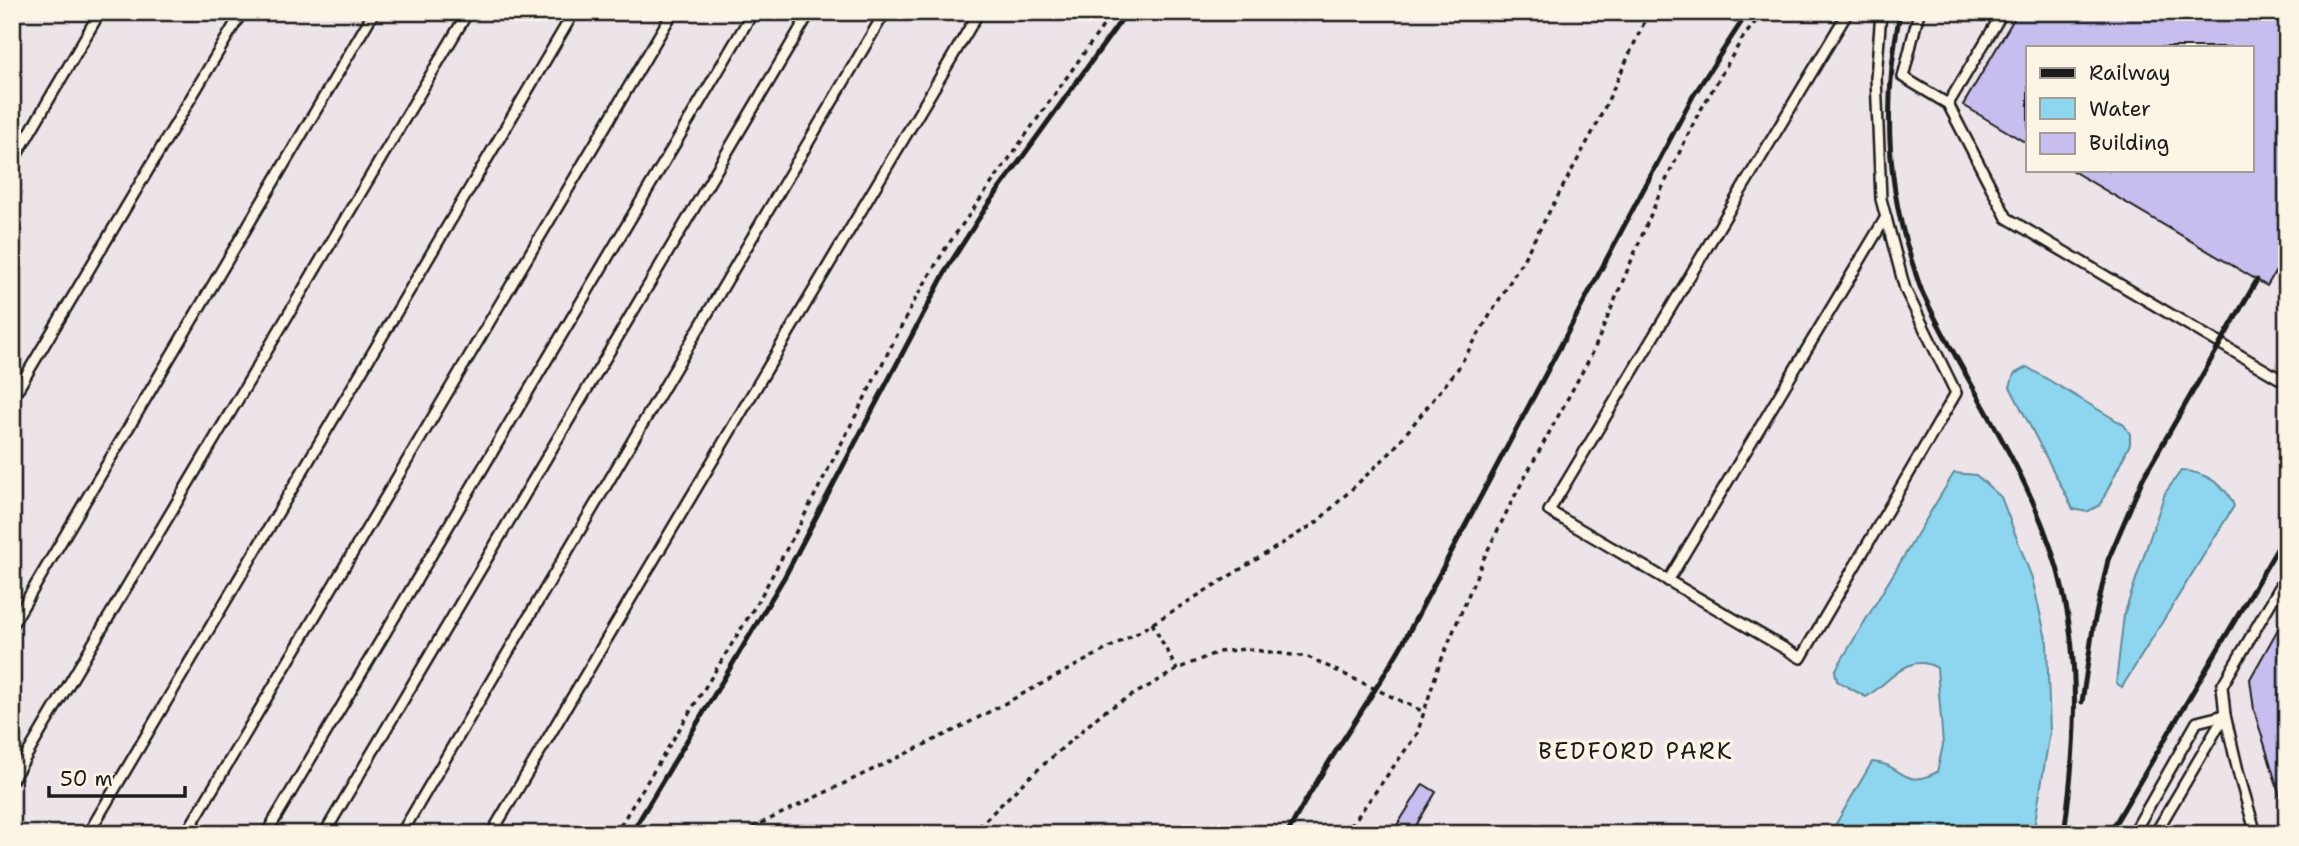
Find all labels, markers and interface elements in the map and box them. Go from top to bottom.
legend [2026,46,2254,172]
text: Railway [2089,59,2171,87]
text: Water [2089,95,2151,123]
text: Building [2089,129,2169,157]
district label: BEDFORD PARK [1538,736,1734,766]
scale bar [49,755,186,799]
text: 50 m [60,765,113,793]

